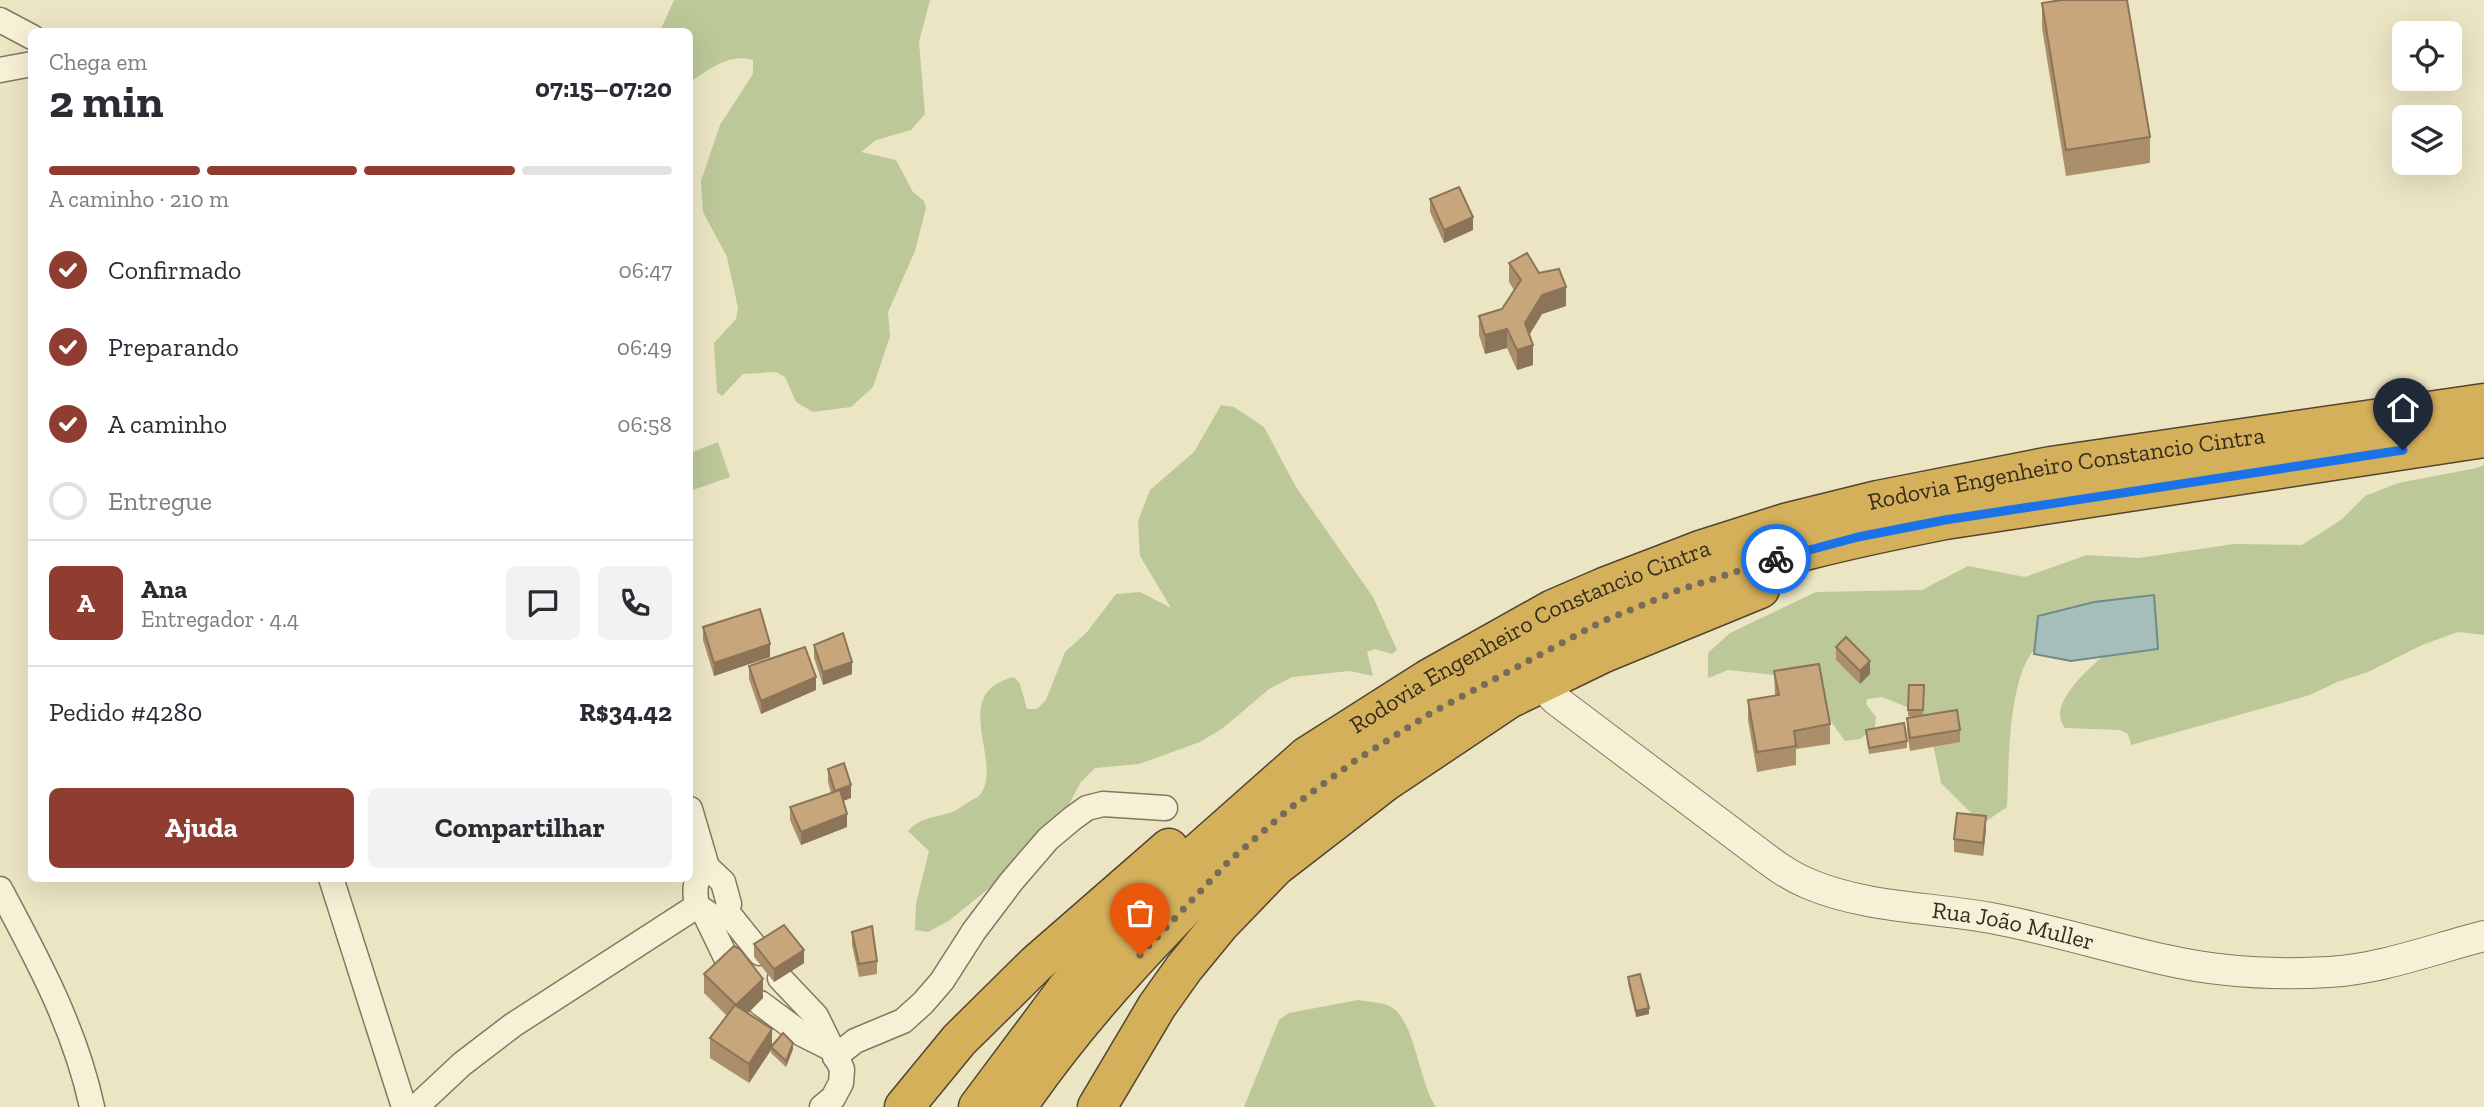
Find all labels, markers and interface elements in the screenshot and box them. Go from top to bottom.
map controls [2392,21,2462,175]
button: locate [2392,21,2462,91]
text: Chega em [49,48,147,76]
text: 07:15–07:20 [535,72,672,104]
text: 2 min [49,74,164,129]
button: layers [2392,105,2462,175]
text: A caminho · 210 m [49,185,229,213]
icon: check [49,251,87,289]
text: Confirmado [108,254,241,286]
text: 06:47 [619,256,672,284]
icon: check [49,328,87,366]
text: Preparando [108,331,239,363]
text: 06:49 [617,333,672,361]
pin [2373,378,2433,450]
icon: home [2384,389,2422,427]
icon: check [49,405,87,443]
text: A caminho [108,408,227,440]
text: 06:58 [617,410,672,438]
street label: Rodovia Engenheiro Constancio Cintra [1865,420,2267,516]
text: Entregue [108,485,212,517]
courier [1741,524,1811,594]
street label: Rodovia Engenheiro Constancio Cintra [1344,532,1714,739]
icon: bike [1757,540,1795,578]
button: chat [506,566,580,640]
button: phone [598,566,672,640]
text: Ana [141,573,187,605]
text: A [77,587,95,619]
text: Entregador · 4.4 [141,605,299,633]
text: Pedido #4280 [49,696,202,728]
text: R$34.42 [579,696,672,728]
button: Ajuda [49,788,354,868]
button: Compartilhar [368,788,672,868]
pin [1110,883,1170,955]
icon: bag [1121,894,1159,932]
street label: Rua João Muller [1930,895,2098,956]

